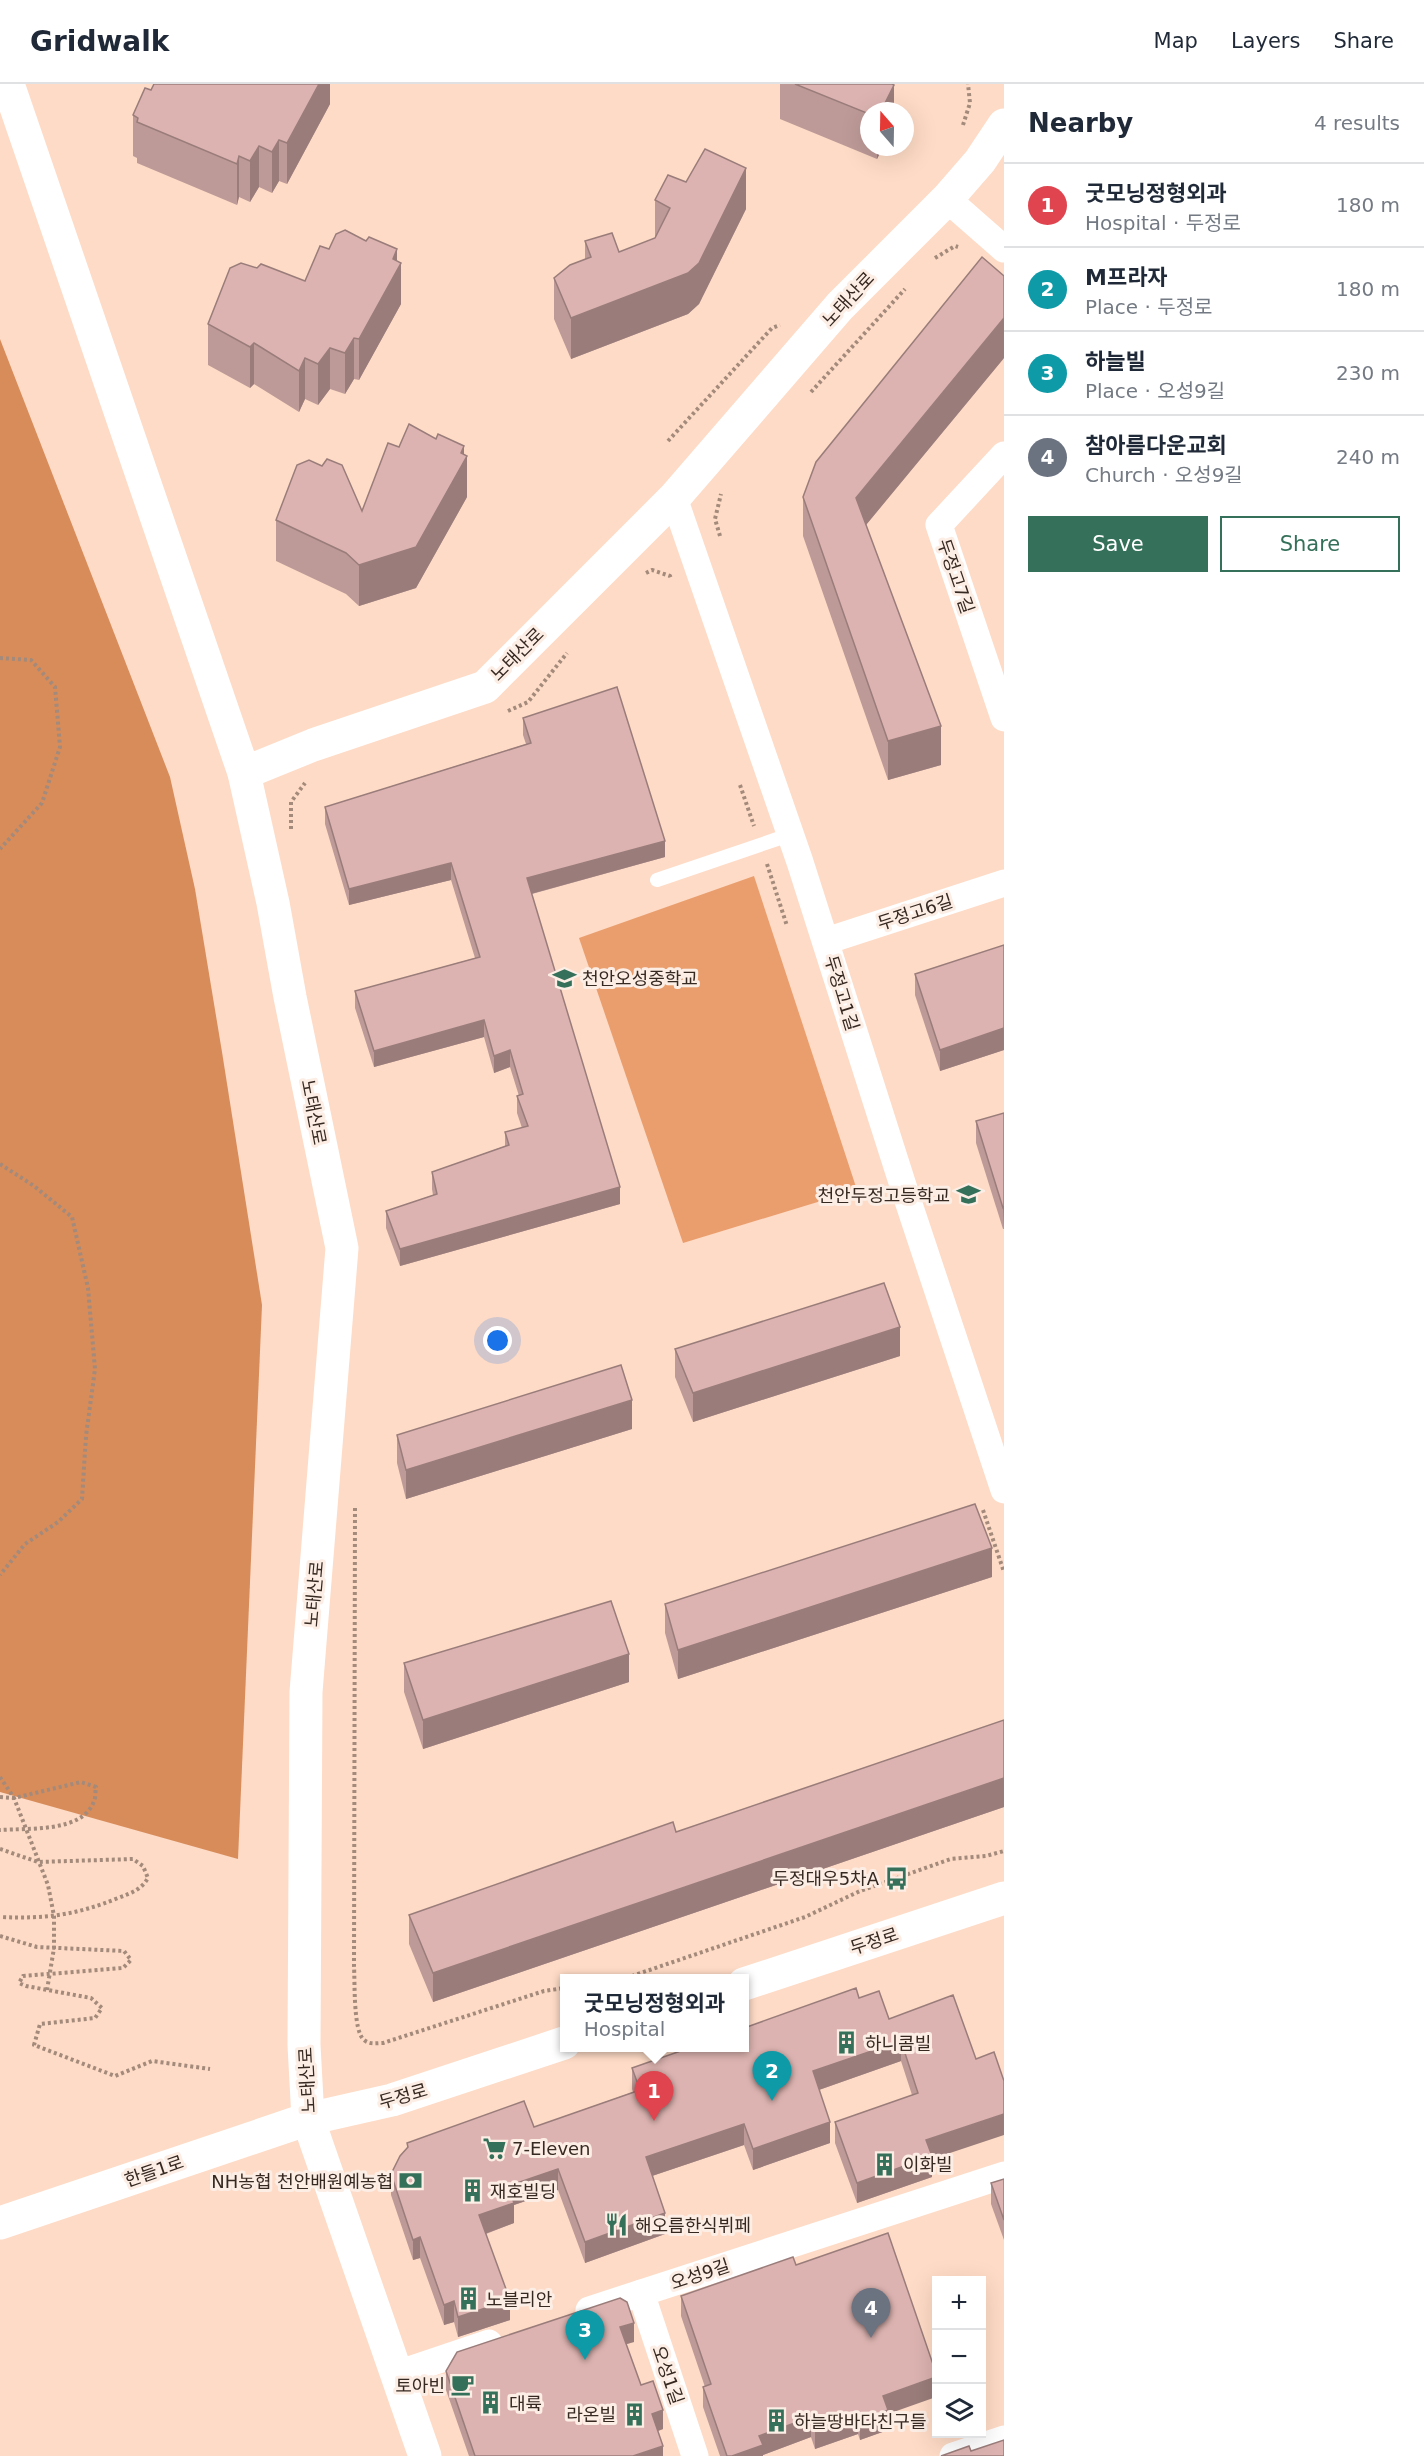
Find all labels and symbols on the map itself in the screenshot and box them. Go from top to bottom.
north arrow [860,102,914,156]
street label: 노태산로 [818,268,878,330]
street label: 두정고7길 [933,536,979,616]
street label: 노태산로 [486,623,548,685]
street label: 두정고6길 [875,890,955,934]
street label: 두정고1길 [821,953,863,1033]
school or university icon: 천안오성중학교 [551,965,577,991]
place label: 천안오성중학교 [582,968,698,989]
street label: 노태산로 [297,1077,331,1147]
school or university icon: 천안두정고등학교 [955,1182,981,1208]
place label: 천안두정고등학교 [818,1185,950,1206]
your location [483,1326,512,1355]
street label: 노태산로 [301,1560,327,1628]
bus stop icon: 두정대우5차A [884,1865,910,1891]
place label: 두정대우5차A [772,1868,880,1889]
street label: 두정로 [847,1923,901,1959]
building icon: 하니콤빌 [834,2030,860,2056]
place label: 하니콤빌 [865,2033,931,2054]
street label: 노태산로 [295,2046,319,2114]
pin: 2 [752,2052,792,2101]
pin: 1 [634,2072,674,2121]
street label: 두정로 [376,2079,430,2113]
supermarket icon: 7-Eleven [481,2135,507,2161]
place label: 7-Eleven [512,2138,591,2159]
street label: 한들1로 [122,2151,186,2191]
building icon: 이화빌 [872,2151,898,2177]
place label: 이화빌 [903,2154,953,2175]
bank icon: NH농협 천안배원예농협 [398,2168,424,2194]
place label: NH농협 천안배원예농협 [211,2171,393,2192]
building icon: 재호빌딩 [459,2178,485,2204]
place label: 재호빌딩 [490,2181,556,2202]
restaurant icon: 해오름한식뷔페 [604,2212,630,2238]
place label: 해오름한식뷔페 [635,2215,751,2236]
street label: 오성9길 [668,2255,732,2293]
building icon: 노블리안 [455,2286,481,2312]
pin: 4 [852,2288,890,2338]
place label: 노블리안 [486,2289,552,2310]
pin: 3 [566,2310,604,2360]
street label: 오성1길 [648,2343,688,2407]
cafe icon: 토아빈 [450,2372,476,2398]
place label: 토아빈 [395,2375,445,2396]
building icon: 대륙 [478,2390,504,2416]
place label: 대륙 [509,2393,542,2414]
building icon: 라온빌 [621,2401,647,2427]
place label: 라온빌 [566,2404,616,2425]
building icon: 하늘땅바다친구들 [763,2408,789,2434]
place label: 하늘땅바다친구들 [794,2411,926,2432]

